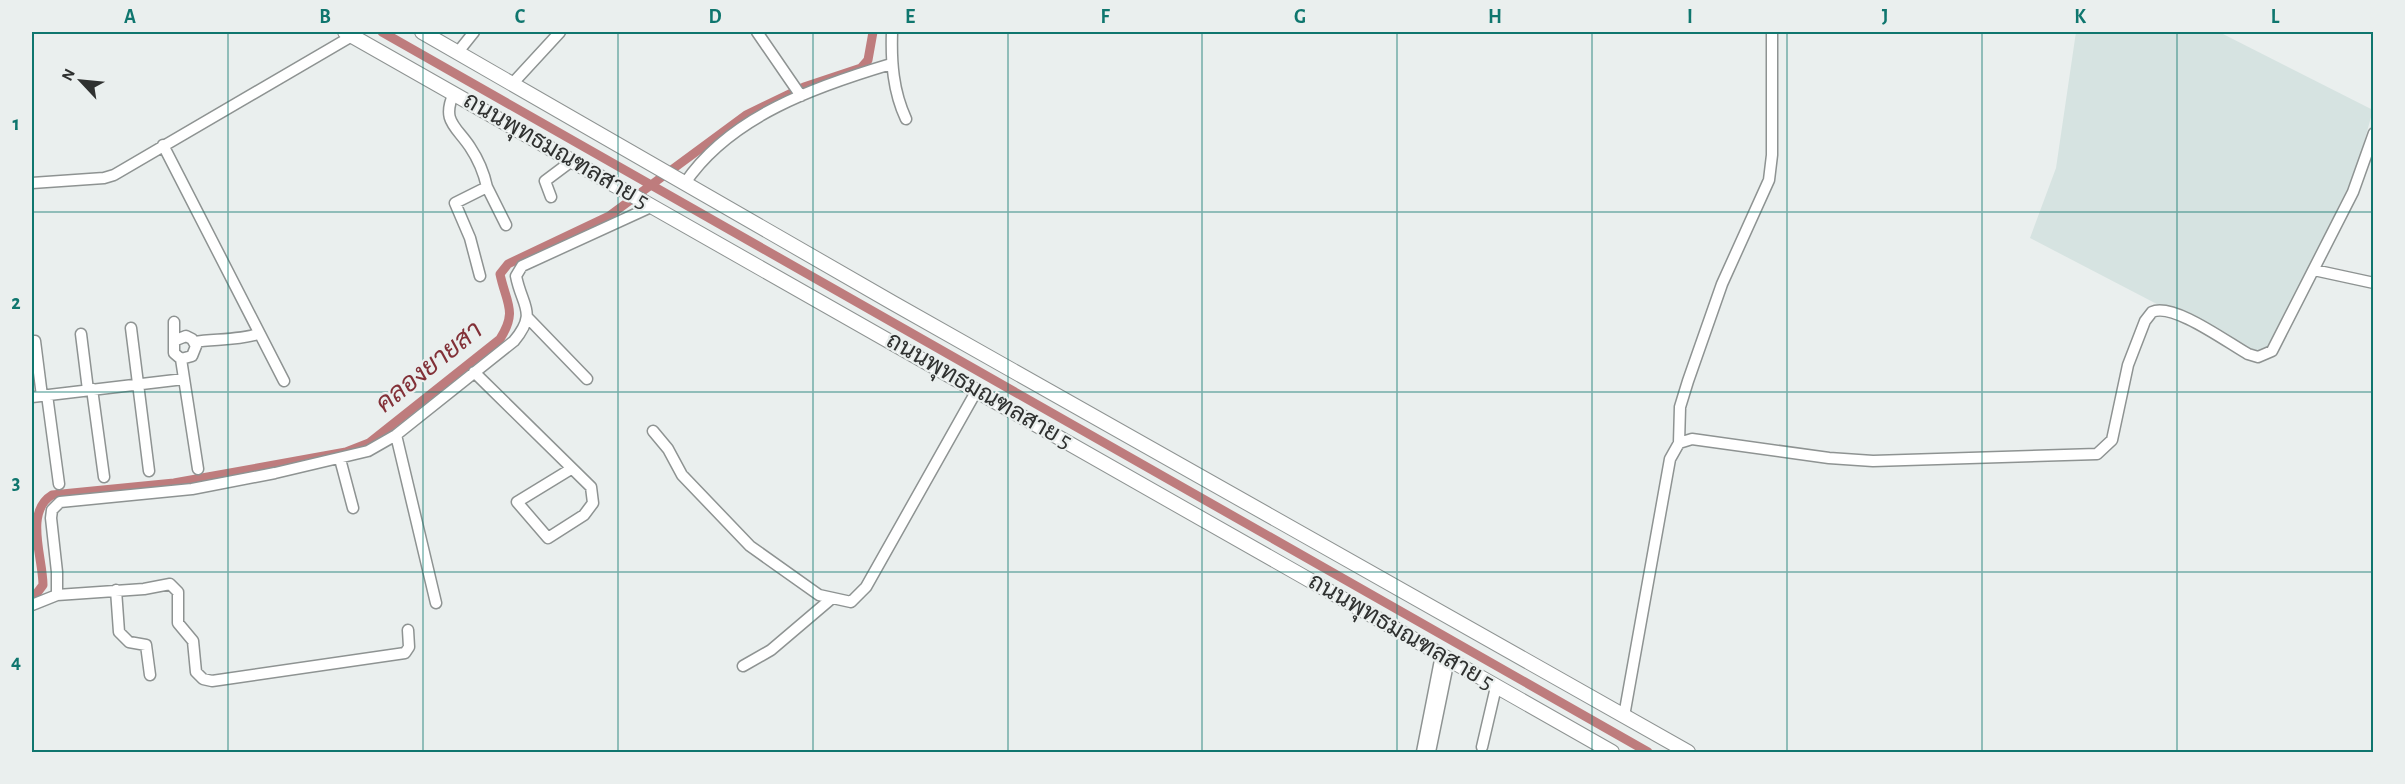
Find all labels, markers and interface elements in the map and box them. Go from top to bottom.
text: A [124,7,136,27]
text: B [319,7,331,27]
text: C [515,7,526,27]
text: D [708,7,722,27]
text: E [905,7,915,27]
text: F [1100,7,1110,27]
text: G [1294,7,1306,27]
text: H [1488,7,1502,27]
text: I [1687,7,1693,27]
text: J [1882,7,1888,27]
text: K [2074,7,2086,27]
text: L [2271,7,2280,27]
north arrow [51,51,111,111]
text: N [59,66,78,83]
street label: ถนนพุทธมณฑลสาย 5 [458,88,653,216]
text: 1 [12,114,20,134]
text: 2 [11,293,21,313]
water label: คลองยายสา [371,317,487,417]
street label: ถนนพุทธมณฑลสาย 5 [881,328,1076,456]
text: 3 [12,473,20,493]
street label: ถนนพุทธมณฑลสาย 5 [1303,569,1498,697]
text: 4 [11,652,21,672]

